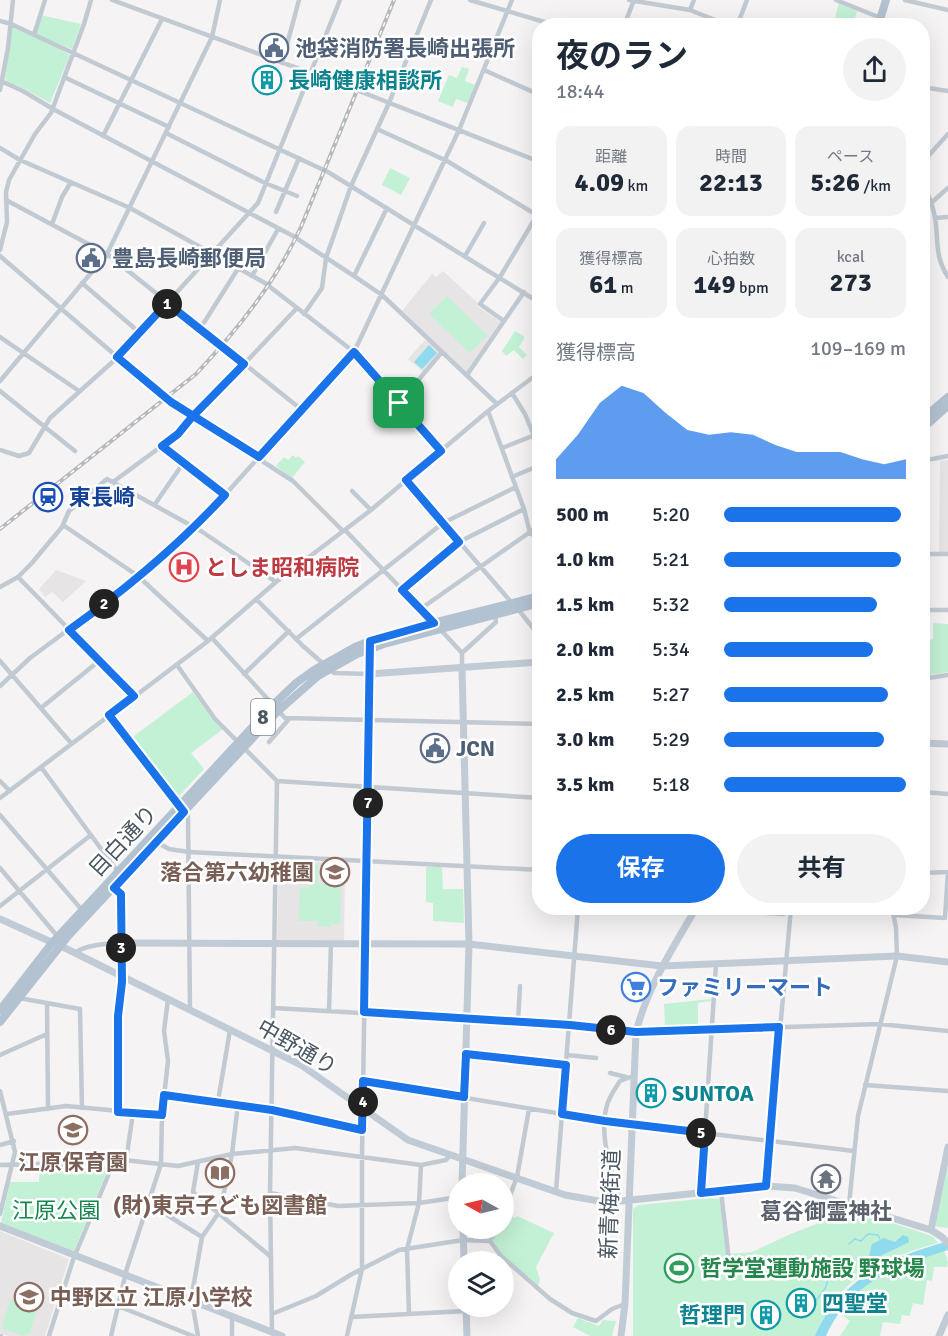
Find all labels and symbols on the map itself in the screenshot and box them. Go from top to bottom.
public building icon: 池袋消防署長崎出張所 [258,32,290,64]
place label: 池袋消防署長崎出張所 [295,35,515,62]
building icon: 長崎健康相談所 [251,64,283,96]
place label: 長崎健康相談所 [288,67,442,94]
public building icon: 豊島長崎郵便局 [75,242,107,274]
place label: 豊島長崎郵便局 [112,245,266,272]
pin: 1 [152,289,182,319]
pin [373,377,424,428]
station icon: 東長崎 [32,481,64,513]
place label: 東長崎 [69,484,135,511]
hospital icon: としま昭和病院 [168,551,200,583]
place label: としま昭和病院 [205,554,359,581]
pin: 2 [89,589,119,619]
road number: 8 [251,699,275,735]
public building icon: JCN [419,732,451,764]
place label: JCN [456,735,495,762]
pin: 7 [353,788,383,818]
street label: 目白通り [83,800,163,882]
school or university icon: 落合第六幼稚園 [319,856,351,888]
place label: 落合第六幼稚園 [160,859,314,886]
pin: 3 [106,933,136,963]
supermarket icon: ファミリーマート [620,971,652,1003]
place label: ファミリーマート [657,974,833,1001]
street label: 中野通り [252,1013,342,1081]
pin: 6 [596,1015,626,1045]
building icon: SUNTOA [635,1077,667,1109]
place label: SUNTOA [672,1080,754,1107]
pin: 4 [348,1087,378,1117]
school or university icon: 江原保育園 [57,1114,89,1146]
pin: 5 [686,1118,716,1148]
place label: 江原保育園 [18,1149,128,1176]
street label: 新青梅街道 [595,1149,625,1259]
library icon: (財)東京子ども図書館 [204,1157,236,1189]
temple icon: 葛谷御霊神社 [810,1163,842,1195]
north arrow [448,1173,514,1239]
place label: (財)東京子ども図書館 [113,1192,327,1219]
park label: 江原公園 [12,1197,100,1224]
place label: 葛谷御霊神社 [760,1198,892,1225]
sports icon: 哲学堂運動施設 野球場 [663,1252,695,1284]
place label: 哲学堂運動施設 野球場 [700,1255,925,1282]
school or university icon: 中野区立 江原小学校 [13,1281,45,1313]
place label: 中野区立 江原小学校 [50,1284,253,1311]
building icon: 四聖堂 [785,1287,817,1319]
place label: 四聖堂 [822,1290,888,1317]
building icon: 哲理門 [750,1299,782,1331]
place label: 哲理門 [679,1302,745,1329]

